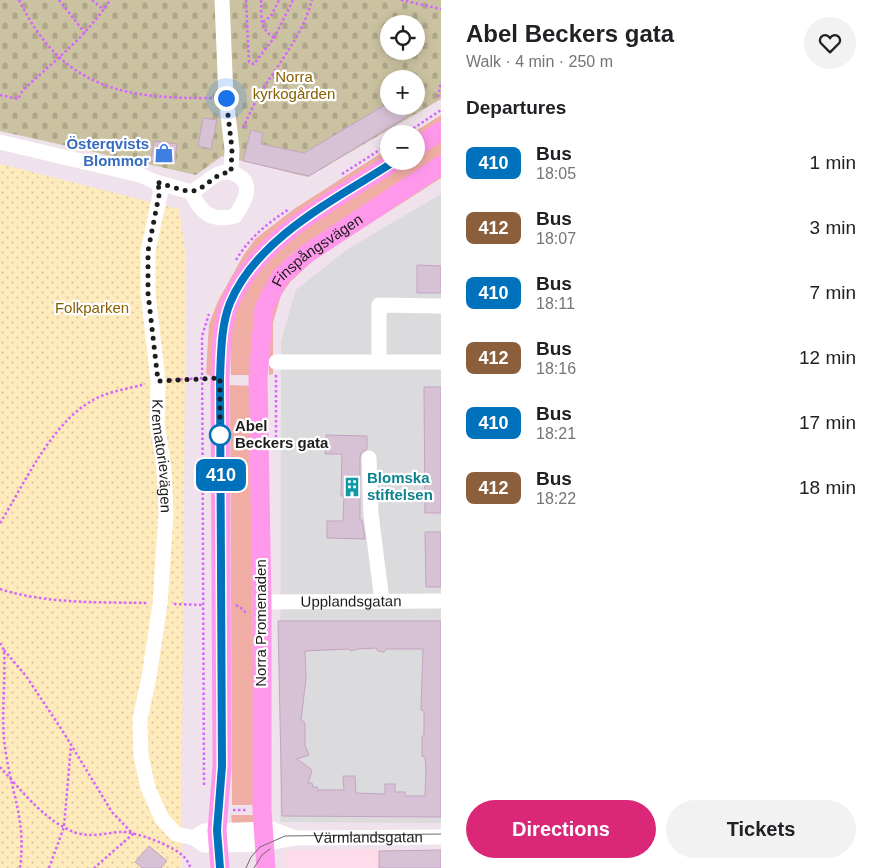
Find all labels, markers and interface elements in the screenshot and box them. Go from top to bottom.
map controls [380,15,425,170]
button: locate [380,15,425,60]
button: heart [804,17,856,69]
text: Abel Beckers gata [466,20,674,47]
text: Walk · 4 min · 250 m [466,53,613,70]
park label: Norra kyrkogården [253,68,335,102]
button: + [380,70,425,115]
your location [214,86,239,111]
text: Departures [466,97,566,118]
button: − [380,125,425,170]
place label: Österqvists Blommor [66,135,149,169]
shop icon: Österqvists Blommor [153,142,175,164]
text: Bus [536,143,572,164]
text: 1 min [810,152,856,173]
text: 410 [478,153,509,173]
text: 18:05 [536,165,576,182]
text: Bus [536,208,572,229]
street label: Finspångsvägen [268,210,366,289]
text: 3 min [810,217,856,238]
text: 412 [478,218,509,238]
text: 18:07 [536,230,576,247]
text: Bus [536,273,572,294]
text: 7 min [810,282,856,303]
text: 410 [478,283,509,303]
text: 18:11 [536,295,575,312]
park label: Folkparken [55,299,129,316]
text: Bus [536,338,572,359]
text: 12 min [799,347,856,368]
text: 412 [478,348,509,368]
text: 18:16 [536,360,576,377]
street label: Krematorievägen [149,399,175,513]
text: Bus [536,403,572,424]
text: 17 min [799,412,856,433]
text: 410 [478,413,509,433]
place label: Abel Beckers gata [235,417,329,451]
marker: Abel Beckers gata [209,424,231,446]
text: 18:21 [536,425,576,442]
line badge: 410 [192,459,250,491]
text: 410 [206,465,236,485]
text: Bus [536,468,572,489]
place label: Blomska stiftelsen [367,469,433,503]
building icon: Blomska stiftelsen [341,476,363,498]
text: 18 min [799,477,856,498]
text: 412 [478,478,509,498]
text: 18:22 [536,490,576,507]
street label: Norra Promenaden [252,559,269,687]
street label: Upplandsgatan [300,592,402,610]
button: Directions [466,800,656,858]
button: Tickets [666,800,856,858]
street label: Värmlandsgatan [314,828,423,846]

